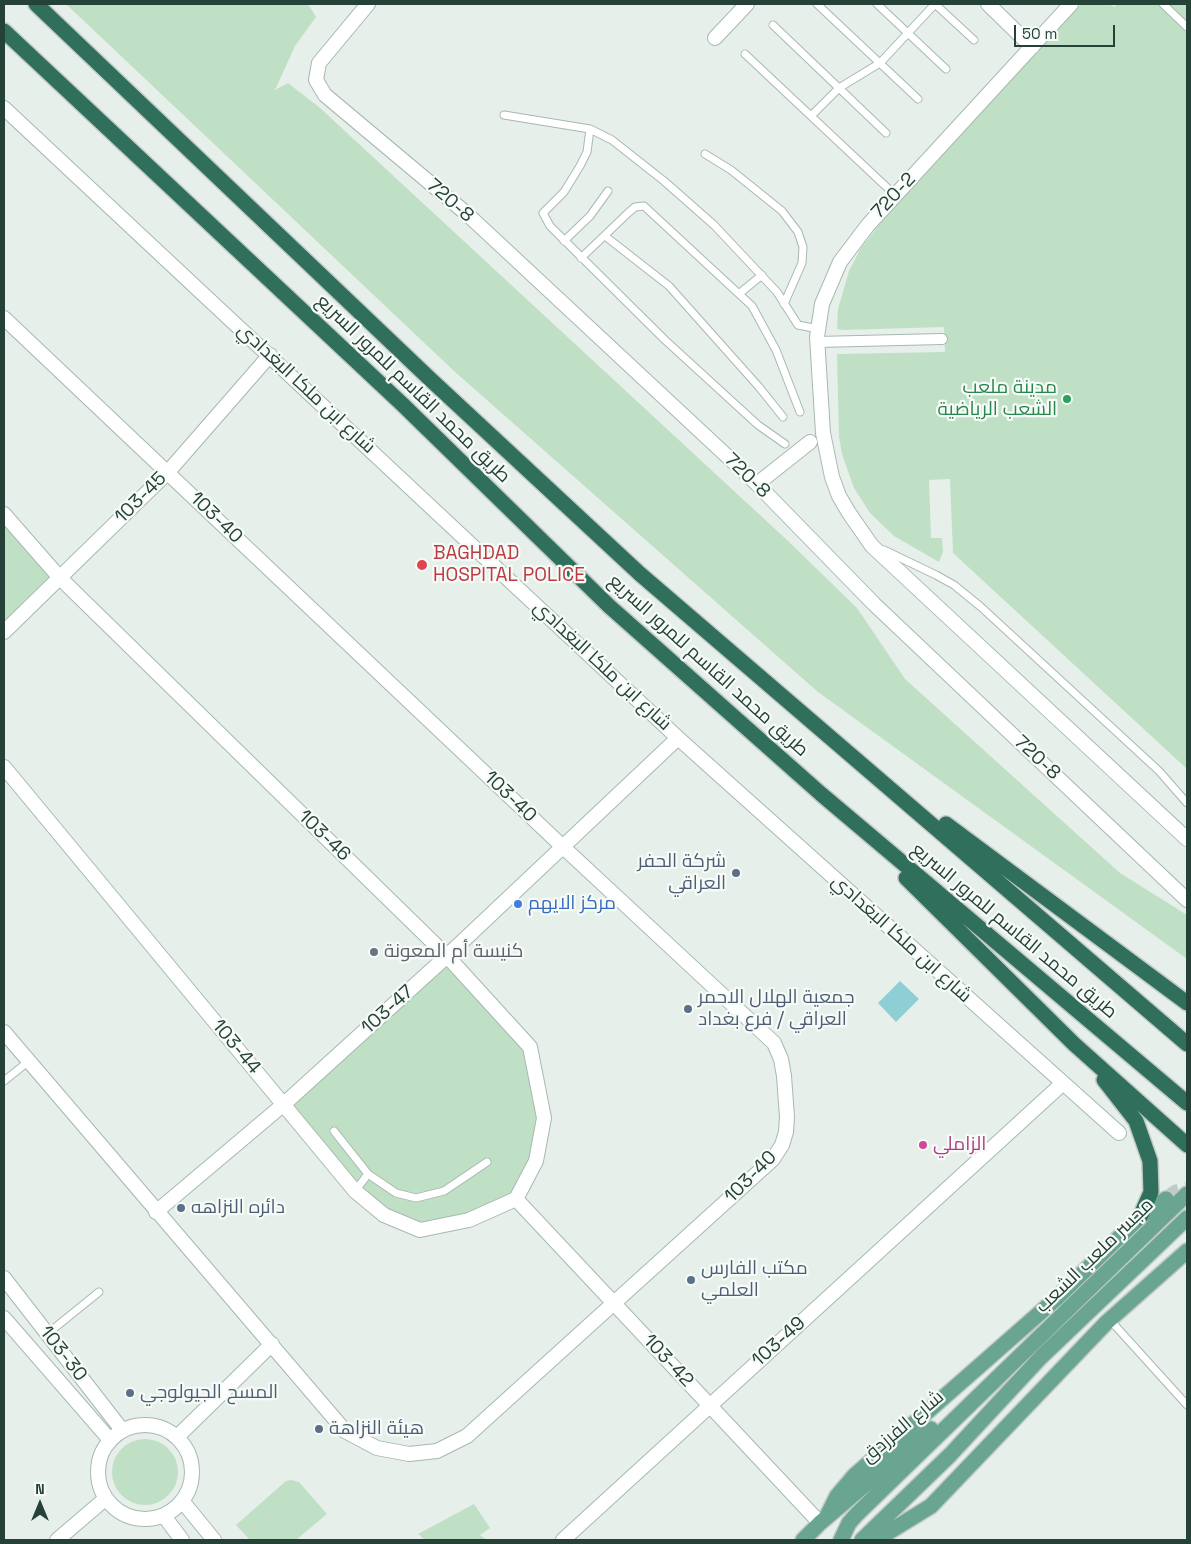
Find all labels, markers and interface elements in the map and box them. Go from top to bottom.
scale bar [1016,15,1117,47]
text: 50 m [1022,24,1057,43]
street label: 720-2 [867,168,921,224]
street label: 720-8 [422,174,478,228]
street label: طريق محمد القاسم للمرور السريع [311,290,515,488]
street label: شارع ابن ملكا البغدادي [232,319,380,459]
place label: مدينة ملعب الشعب الرياضية [937,377,1057,421]
marker: مدينة ملعب الشعب الرياضية [1061,393,1073,405]
street label: 720-8 [719,449,775,503]
street label: 103-45 [110,467,172,529]
street label: 103-40 [185,487,247,549]
place label: BAGHDAD HOSPITAL POLICE [433,543,585,587]
marker: BAGHDAD HOSPITAL POLICE [415,558,429,572]
street label: طريق محمد القاسم للمرور السريع [603,570,813,762]
street label: شارع ابن ملكا البغدادي [528,596,676,736]
street label: 720-8 [1009,731,1065,785]
street label: 103-40 [479,766,541,828]
street label: 103-46 [293,806,355,866]
street label: طريق محمد القاسم للمرور السريع [907,838,1121,1024]
place label: شركة الحفر العراقي [638,851,726,895]
marker: شركة الحفر العراقي [730,867,742,879]
street label: شارع ابن ملكا البغدادي [826,870,976,1008]
place label: مركز الايهم [528,893,616,915]
marker: مركز الايهم [512,898,524,910]
place label: كنيسة أم المعونة [384,941,523,963]
marker: كنيسة أم المعونة [368,946,380,958]
street label: 103-47 [357,981,419,1039]
place label: جمعية الهلال الاحمر العراقي / فرع بغداد [698,987,854,1031]
marker: جمعية الهلال الاحمر العراقي / فرع بغداد [682,1003,694,1015]
street label: 103-44 [207,1015,265,1079]
place label: الزاملي [933,1134,986,1156]
marker: الزاملي [917,1139,929,1151]
street label: 103-40 [720,1146,782,1208]
street label: مجسر ملعب الشعب [1031,1194,1159,1318]
place label: دائره النزاهه [191,1197,285,1219]
marker: دائره النزاهه [175,1202,187,1214]
place label: مكتب الفارس العلمي [701,1258,808,1302]
marker: مكتب الفارس العلمي [685,1274,697,1286]
street label: 103-49 [748,1312,810,1372]
street label: 103-30 [34,1322,92,1386]
street label: 103-42 [638,1330,698,1392]
place label: المسح الجيولوجي [140,1382,278,1404]
street label: شارع الفرزدق [857,1386,949,1468]
marker: المسح الجيولوجي [124,1387,136,1399]
place label: هيئة النزاهة [329,1418,424,1440]
marker: هيئة النزاهة [313,1423,325,1435]
north arrow [15,1479,65,1529]
text: N [35,1480,45,1498]

